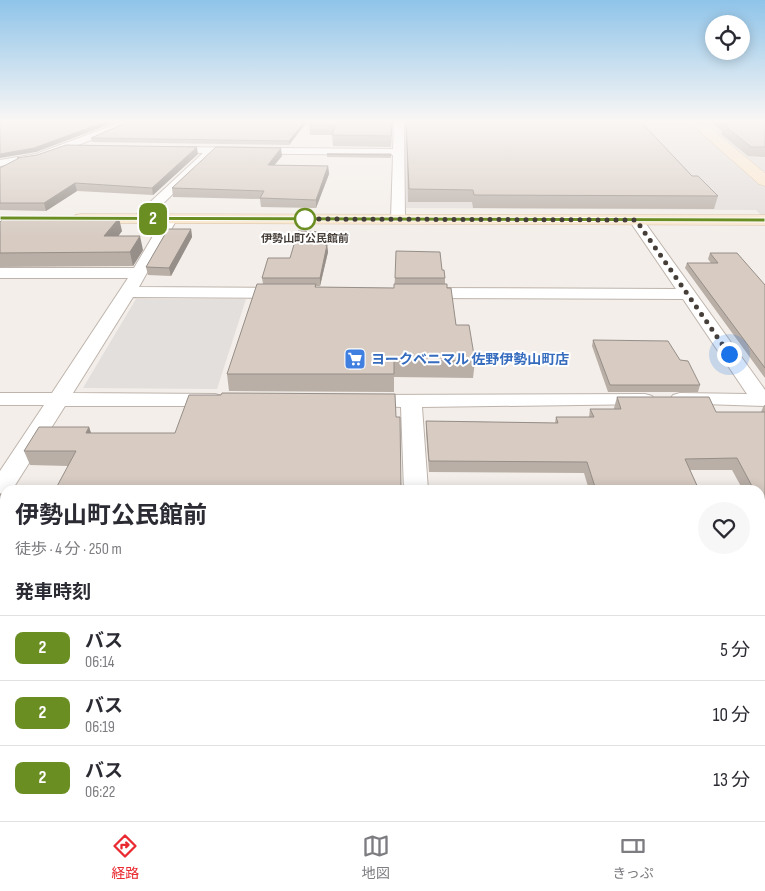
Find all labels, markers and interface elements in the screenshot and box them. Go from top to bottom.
map controls [705,15,750,60]
button: locate [705,15,750,60]
line badge: 2 [137,203,169,235]
text: 2 [149,208,157,229]
marker: 伊勢山町公民館前 [294,208,316,230]
place label: 伊勢山町公民館前 [261,232,349,245]
your location [717,342,742,367]
supermarket icon: ヨークベニマル 佐野伊勢山町店 [343,347,367,371]
place label: ヨークベニマル 佐野伊勢山町店 [371,351,569,368]
text: 伊勢山町公民館前 [15,501,207,530]
button: heart [698,502,750,554]
text: 徒歩 · 4 分 · 250 m [15,540,122,559]
text: 発車時刻 [15,581,91,604]
text: バス [85,630,123,653]
text: 2 [39,637,46,658]
text: 5 分 [720,639,750,662]
text: 06:14 [85,653,114,672]
text: バス [85,695,123,718]
text: 2 [39,702,46,723]
text: 10 分 [713,704,750,727]
text: 06:19 [85,718,115,737]
text: バス [85,760,123,783]
text: 2 [39,767,46,788]
text: 13 分 [713,769,750,792]
text: 06:22 [85,783,115,802]
tab: 経路 [111,832,139,882]
tab: 地図 [362,832,390,882]
tab: きっぷ [612,832,654,882]

